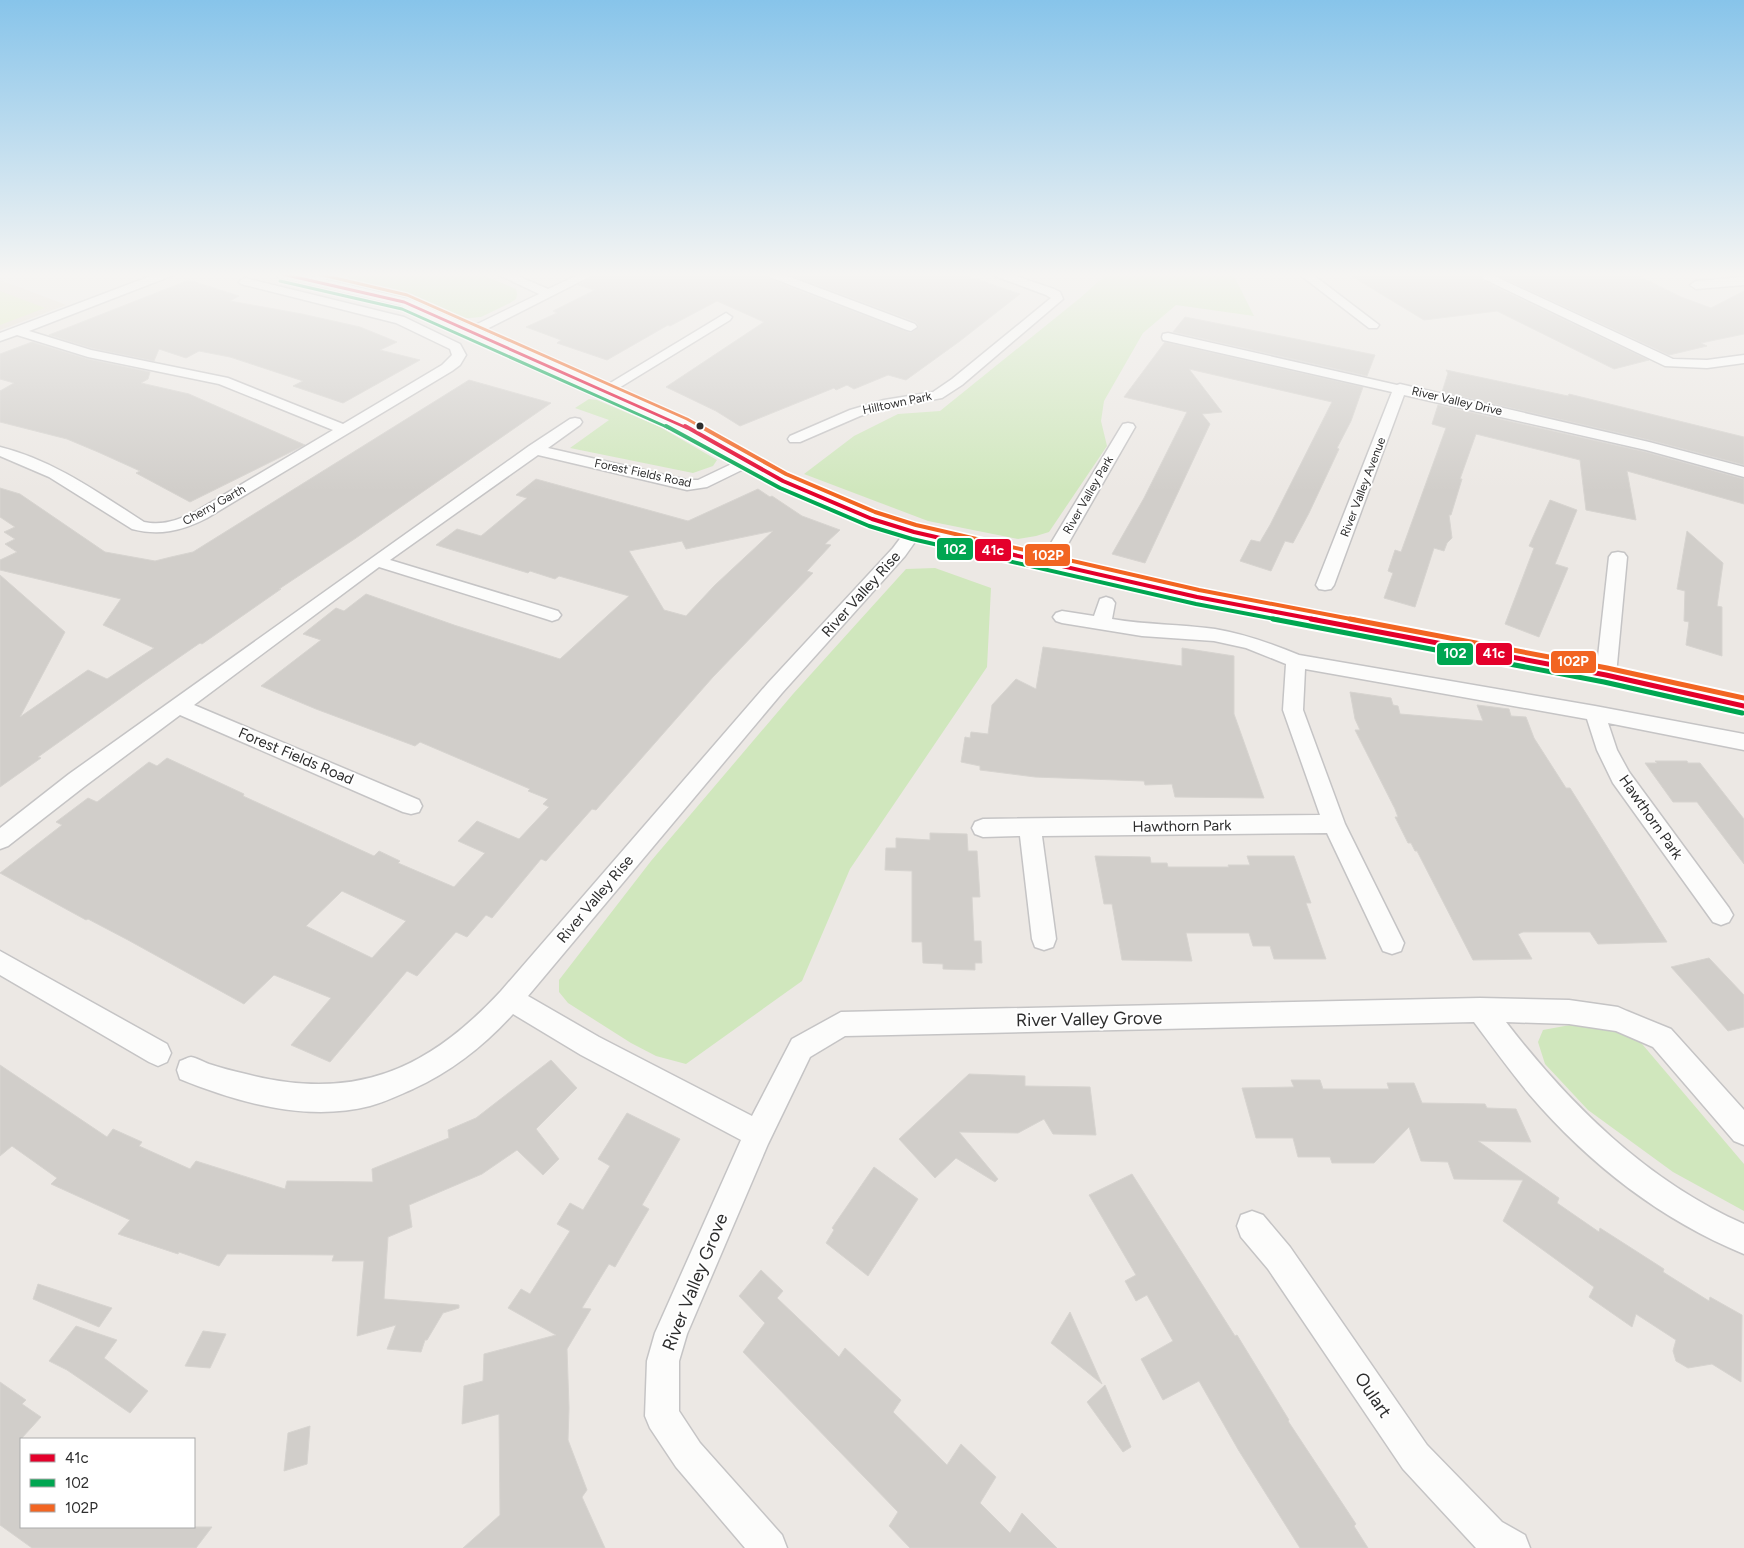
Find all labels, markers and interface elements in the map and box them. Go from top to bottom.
street label: River Valley Drive [1410,384,1504,418]
street label: Hilltown Park [861,389,933,417]
unlabelled marker [695,421,705,431]
street label: River Valley Avenue [1338,435,1389,539]
street label: River Valley Park [1060,453,1116,536]
street label: Forest Fields Road [593,456,693,490]
street label: Cherry Garth [180,482,248,528]
line badge: 102 [936,537,974,561]
line badge: 41c [974,538,1012,562]
text: 102 [943,541,967,558]
text: 41c [982,542,1005,559]
line badge: 102P [1024,543,1071,567]
street label: River Valley Rise [818,547,904,641]
text: 102P [1032,547,1064,564]
line badge: 102 [1436,642,1474,666]
line badge: 41c [1475,642,1513,666]
text: 102 [1443,645,1467,662]
text: 41c [1483,645,1506,662]
line badge: 102P [1550,650,1597,674]
text: 102P [1557,653,1589,670]
street label: Forest Fields Road [236,724,356,788]
street label: Hawthorn Park [1615,771,1687,863]
street label: Hawthorn Park [1132,816,1232,836]
street label: River Valley Rise [553,851,637,947]
street label: River Valley Grove [1016,1007,1162,1031]
street label: River Valley Grove [657,1210,733,1354]
street label: Oulart [1350,1368,1396,1422]
legend [20,1438,195,1528]
text: 41c [65,1449,89,1467]
text: 102 [65,1474,89,1492]
text: 102P [65,1499,98,1517]

